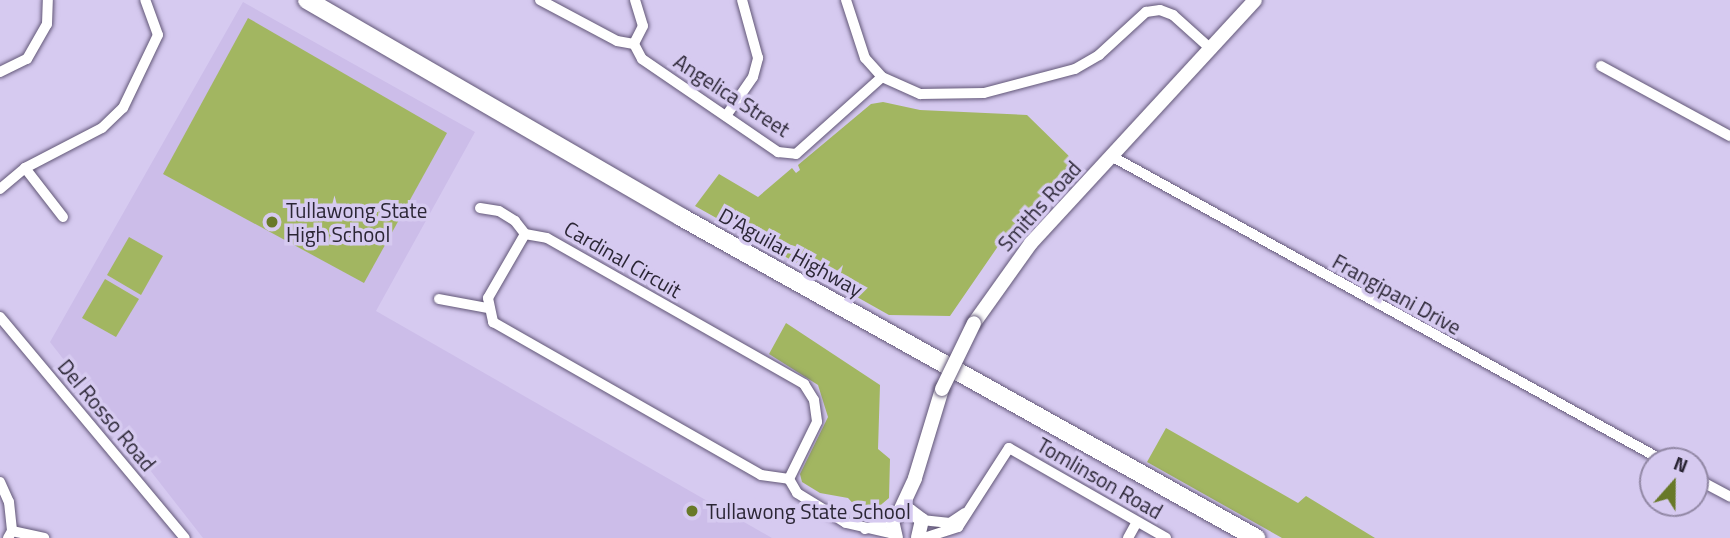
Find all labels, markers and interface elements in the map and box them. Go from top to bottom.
street label: Angelica Street [669,48,795,142]
street label: Smiths Road [992,156,1086,256]
place label: Tullawong State High School [286,197,427,247]
street label: D'Aguilar Highway [715,202,867,302]
marker: Tullawong State High School [264,214,280,230]
street label: Cardinal Circuit [560,215,686,303]
street label: Frangipani Drive [1328,248,1466,340]
street label: Del Rosso Road [53,354,161,476]
street label: Tomlinson Road [1033,432,1167,524]
north arrow [1639,447,1709,517]
text: N [1670,448,1692,480]
place label: Tullawong State School [706,498,911,524]
marker: Tullawong State School [684,503,700,519]

